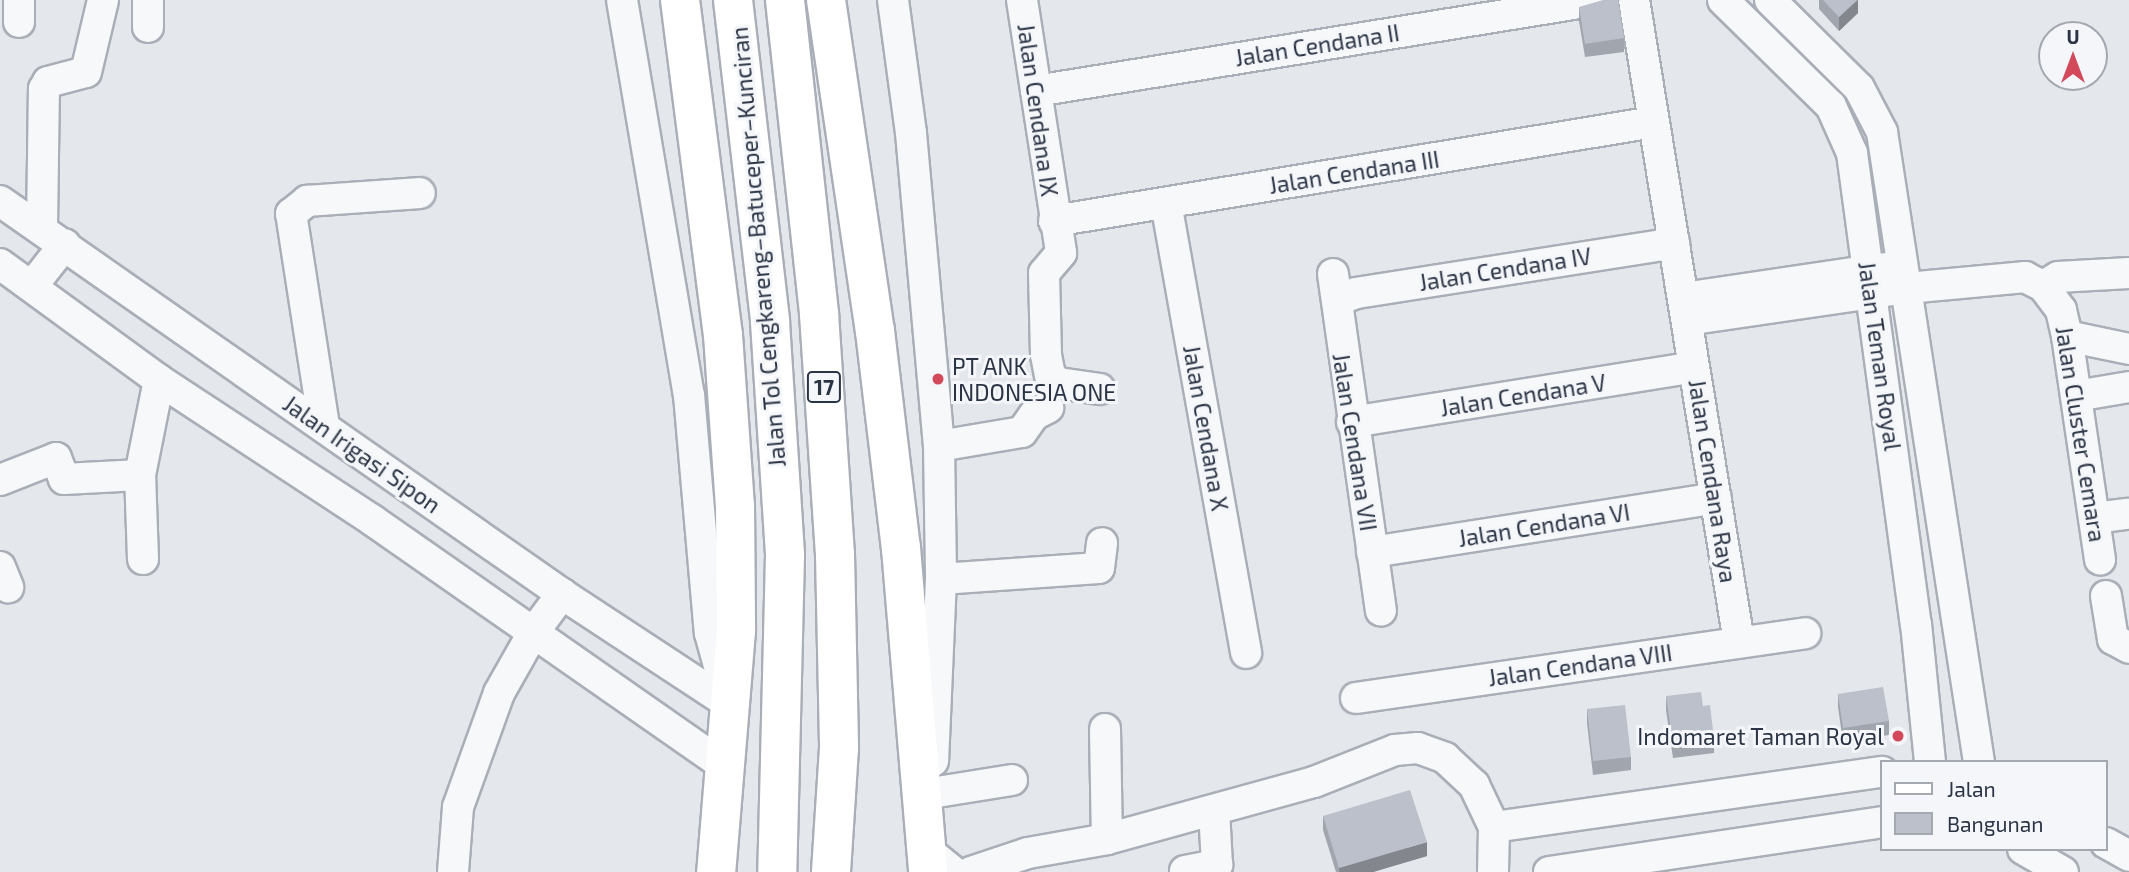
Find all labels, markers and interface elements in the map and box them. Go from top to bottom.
street label: Jalan Cendana II [1233,18,1401,72]
north arrow [2038,21,2108,91]
street label: Jalan Cendana IX [1012,22,1064,198]
street label: Jalan Tol Cengkareng–Batuceper–Kunciran [725,25,791,469]
text: U [2066,25,2080,48]
street label: Jalan Cendana III [1267,145,1441,199]
street label: Jalan Cendana IV [1417,242,1593,296]
street label: Jalan Teman Royal [1853,259,1907,453]
street label: Jalan Cluster Cemara [2050,324,2112,544]
street label: Jalan Cendana X [1178,343,1234,513]
street label: Jalan Cendana VII [1327,351,1383,533]
place label: PT ANK INDONESIA ONE [952,352,1117,406]
street label: Jalan Cendana V [1438,368,1608,422]
road number: 17 [806,370,842,404]
marker: PT ANK INDONESIA ONE [930,371,946,387]
street label: Jalan Cendana Raya [1683,377,1743,585]
street label: Jalan Irigasi Sipon [278,389,446,519]
street label: Jalan Cendana VI [1456,498,1632,552]
street label: Jalan Cendana VIII [1486,638,1674,692]
place label: Indomaret Taman Royal [1637,722,1884,750]
marker: Indomaret Taman Royal [1890,728,1906,744]
legend [1881,760,2108,851]
text: Jalan [1947,776,1996,801]
text: Bangunan [1947,811,2043,836]

